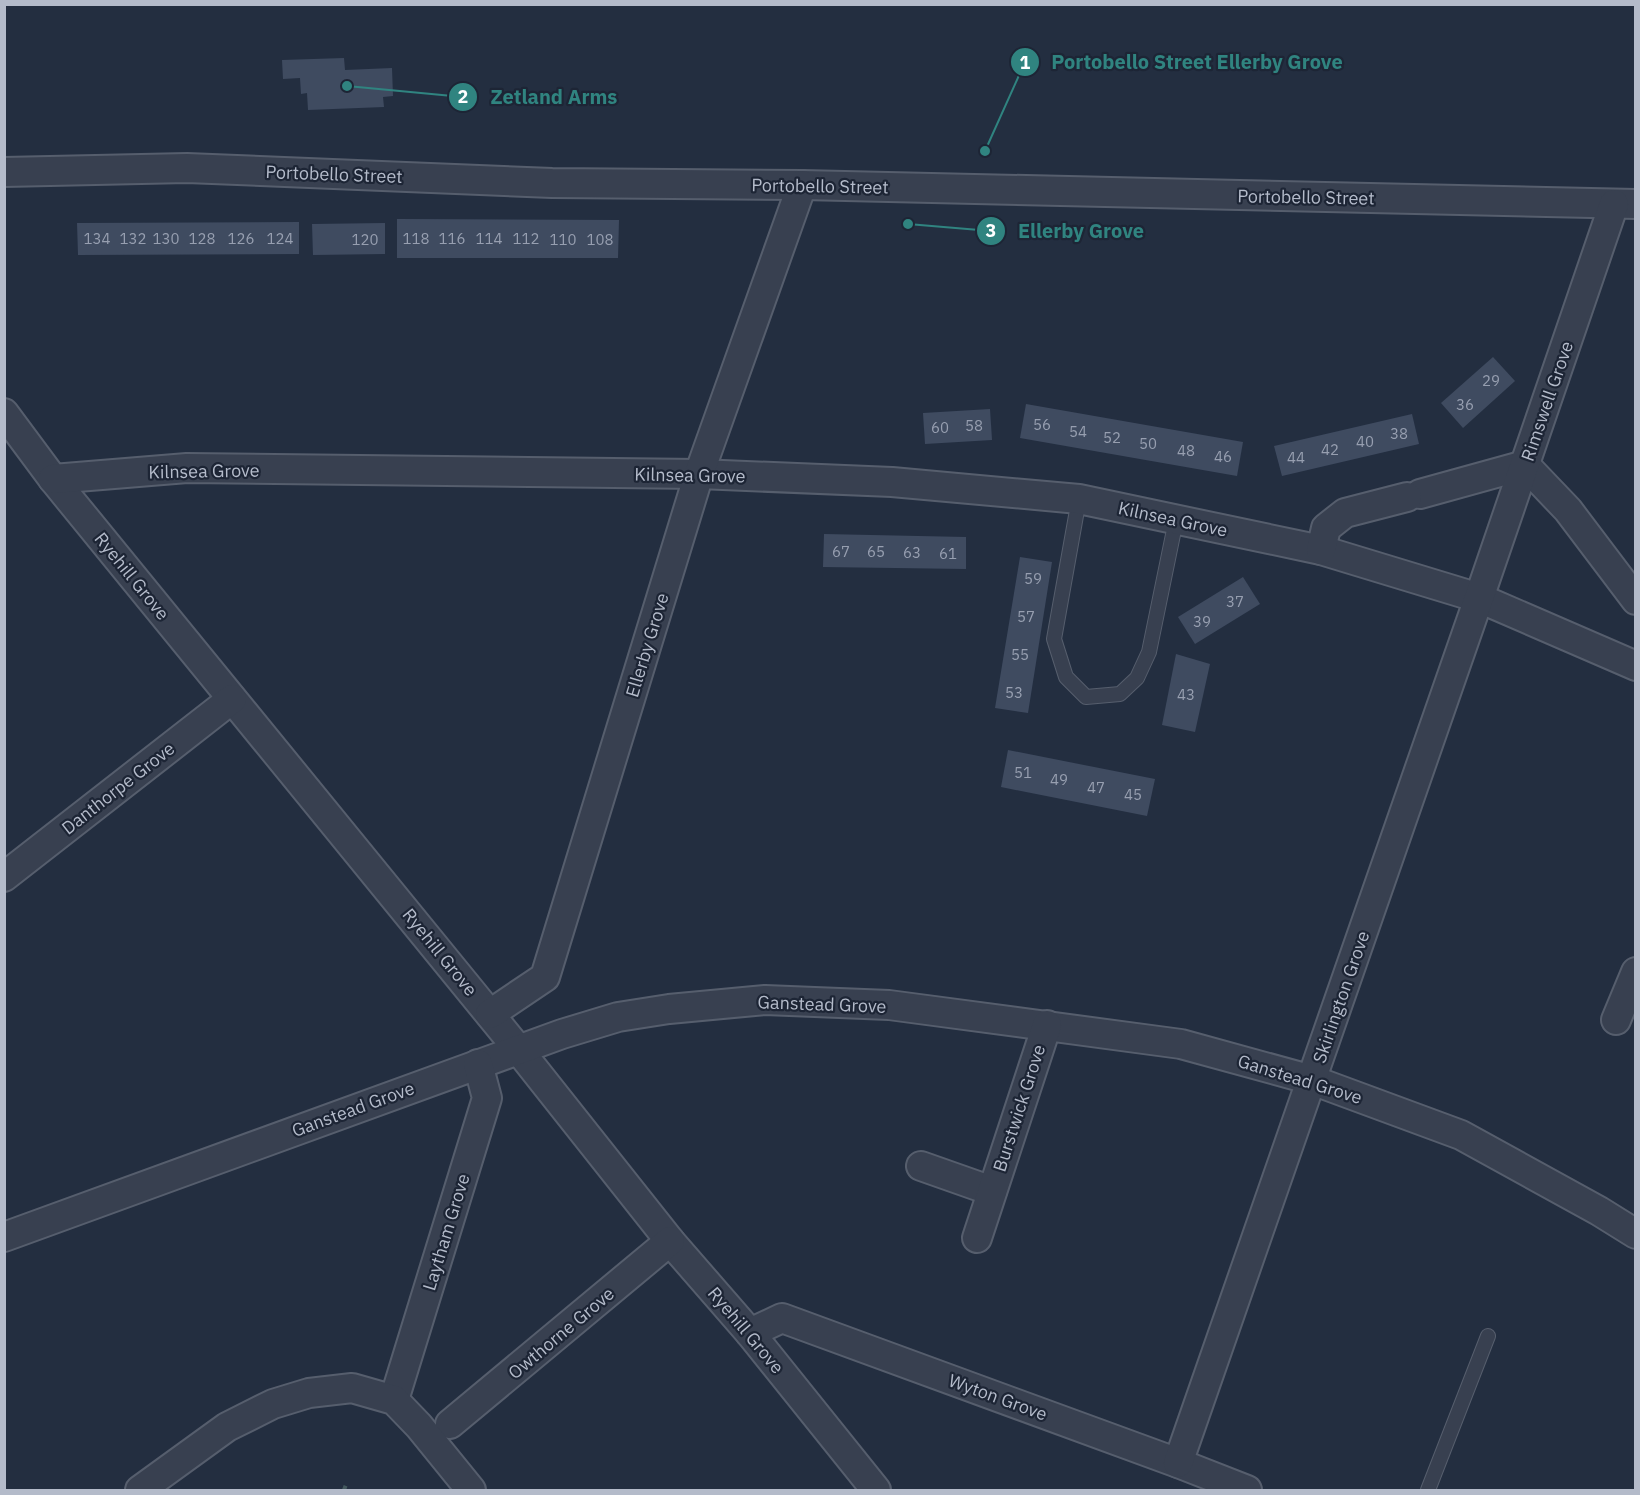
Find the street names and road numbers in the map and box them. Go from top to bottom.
street label: Portobello Street [265,160,403,188]
street label: Portobello Street [751,173,889,199]
street label: Portobello Street [1237,184,1375,210]
street label: Rimswell Grove [1516,338,1578,464]
street label: Kilnsea Grove [148,459,260,483]
street label: Kilnsea Grove [634,463,746,487]
street label: Kilnsea Grove [1116,496,1230,542]
street label: Ryehill Grove [90,527,175,625]
street label: Ellerby Grove [620,590,674,700]
street label: Danthorpe Grove [57,737,179,839]
street label: Ryehill Grove [398,903,483,1001]
street label: Skirlington Grove [1308,928,1374,1066]
street label: Ganstead Grove [757,990,887,1018]
street label: Burstwick Grove [988,1041,1050,1174]
street label: Ganstead Grove [1235,1049,1365,1109]
street label: Ganstead Grove [288,1076,418,1142]
street label: Laytham Grove [417,1171,475,1293]
street label: Owthorne Grove [503,1282,619,1384]
street label: Ryehill Grove [703,1282,789,1378]
street label: Wyton Grove [945,1369,1051,1426]

